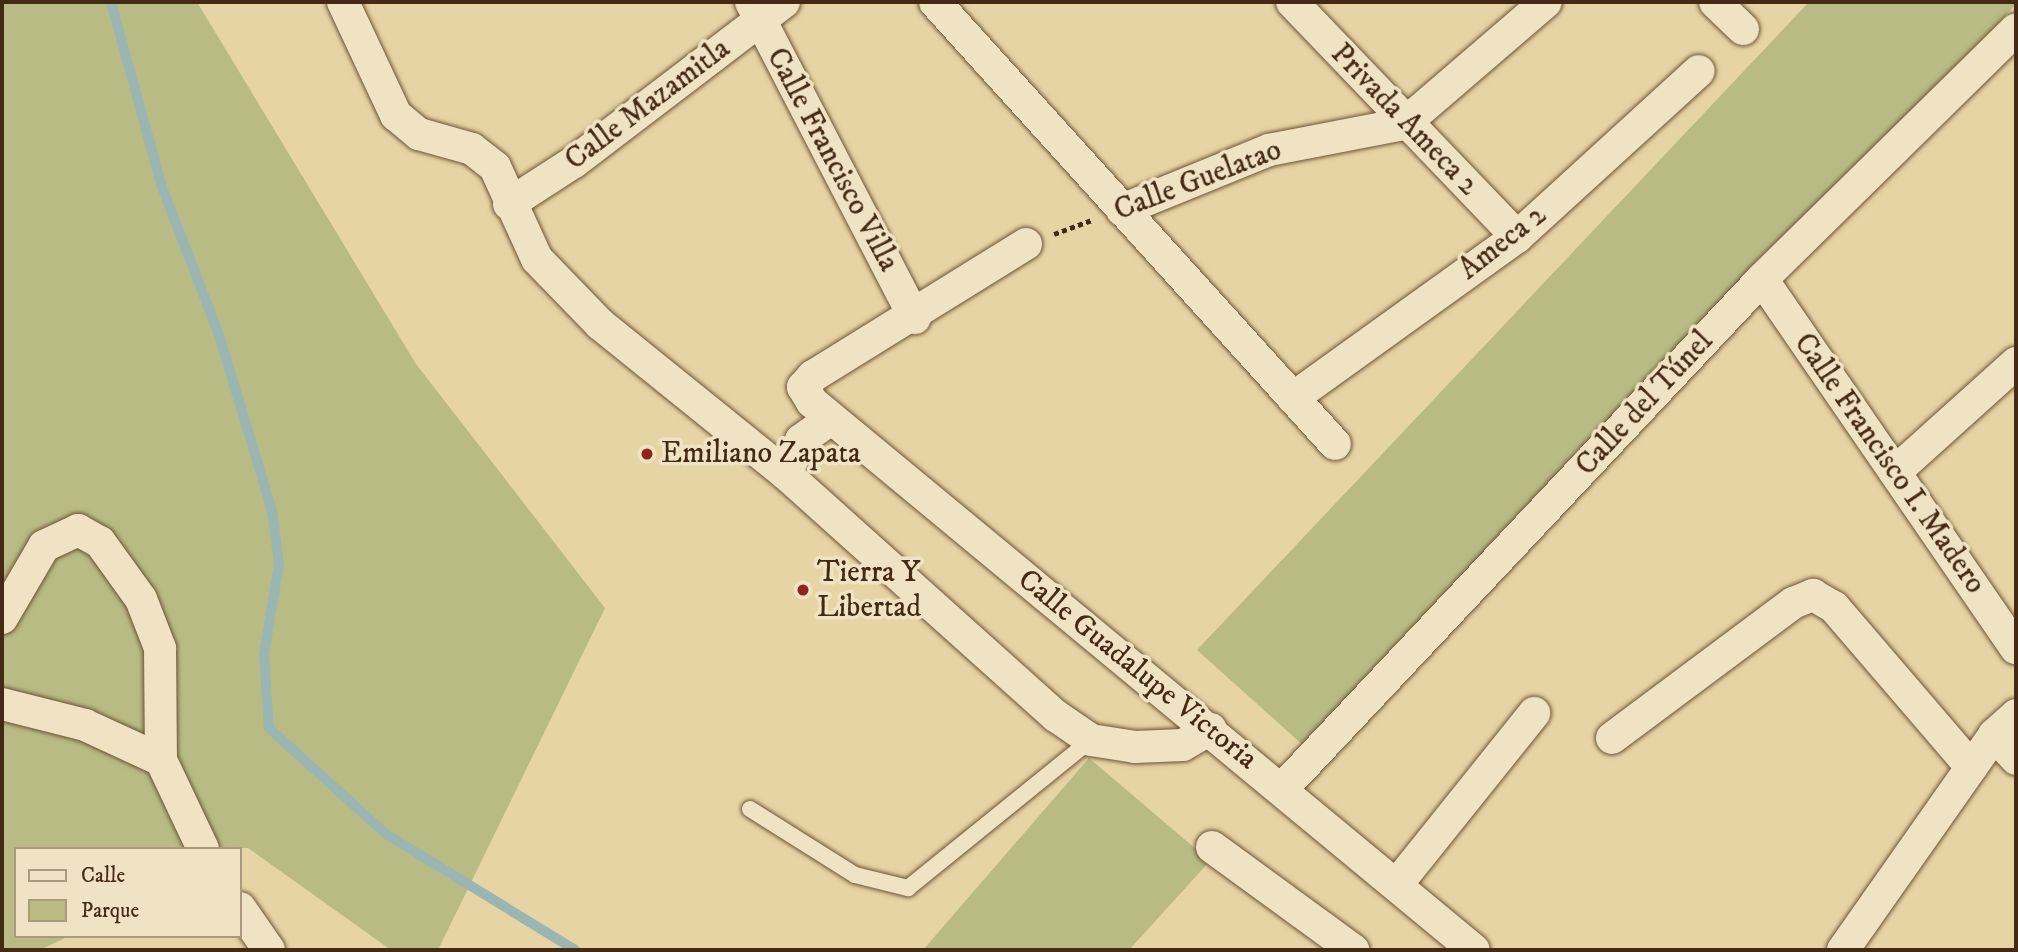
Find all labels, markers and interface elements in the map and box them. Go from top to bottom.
street label: Calle Mazamitla [559,31,737,179]
street label: Privada Ameca 2 [1323,37,1485,203]
street label: Calle Francisco Villa [758,42,906,278]
street label: Calle Guelatao [1109,133,1287,229]
street label: Ameca 2 [1452,198,1554,288]
street label: Calle del Túnel [1569,324,1721,484]
street label: Calle Francisco I. Madero [1785,327,1993,601]
place label: Emiliano Zapata [661,436,861,472]
marker: Emiliano Zapata [639,446,655,462]
place label: Tierra Y Libertad [817,555,921,626]
street label: Calle Guadalupe Victoria [1010,562,1264,778]
marker: Tierra Y Libertad [795,582,811,598]
legend [14,847,242,938]
text: Calle [81,863,125,889]
text: Parque [81,898,139,924]

